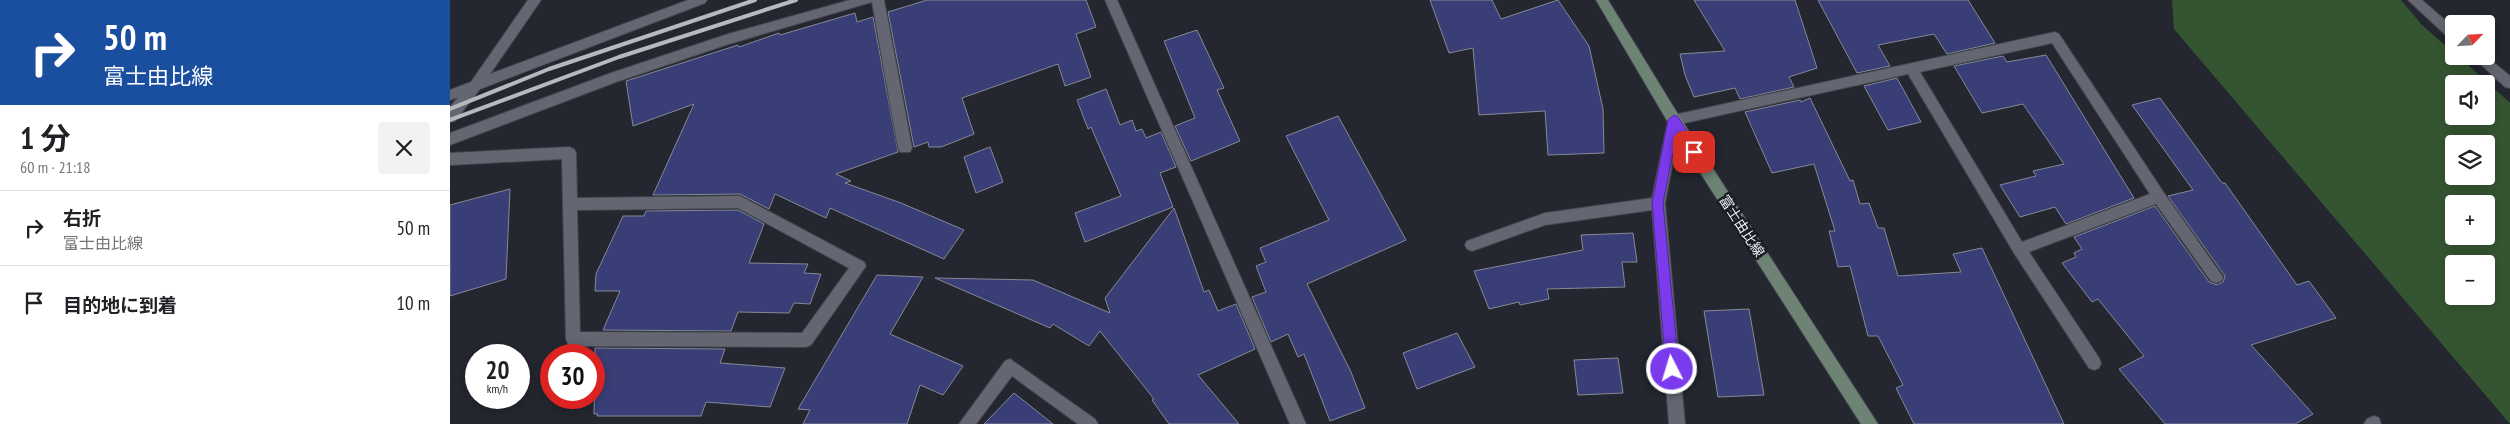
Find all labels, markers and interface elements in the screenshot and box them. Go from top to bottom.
text: 50 m [103,14,167,60]
north arrow [2445,15,2495,65]
map controls [2445,15,2495,305]
icon: right [20,20,85,85]
text: 富士由比線 [103,62,213,90]
button: sound [2445,75,2495,125]
text: 1 分 [20,118,71,157]
button: close [378,122,430,174]
pin [1673,131,1715,173]
button: layers [2445,135,2495,185]
icon: arrive [1680,138,1708,166]
text: 60 m · 21:18 [20,157,91,177]
street label: 富士由比線 [1715,192,1769,260]
button: + [2445,195,2495,245]
text: 右折 [63,206,101,230]
icon: right [20,214,48,242]
text: 50 m [397,216,430,240]
text: 富士由比線 [63,233,143,253]
button: − [2445,255,2495,305]
icon: arrive [20,289,48,317]
text: 10 m [397,291,430,315]
text: 目的地に到着 [63,293,177,317]
position arrow [1645,342,1697,394]
speed limit sign: 30 [540,344,605,409]
text: 20 [486,354,509,386]
text: km/h [487,381,508,396]

